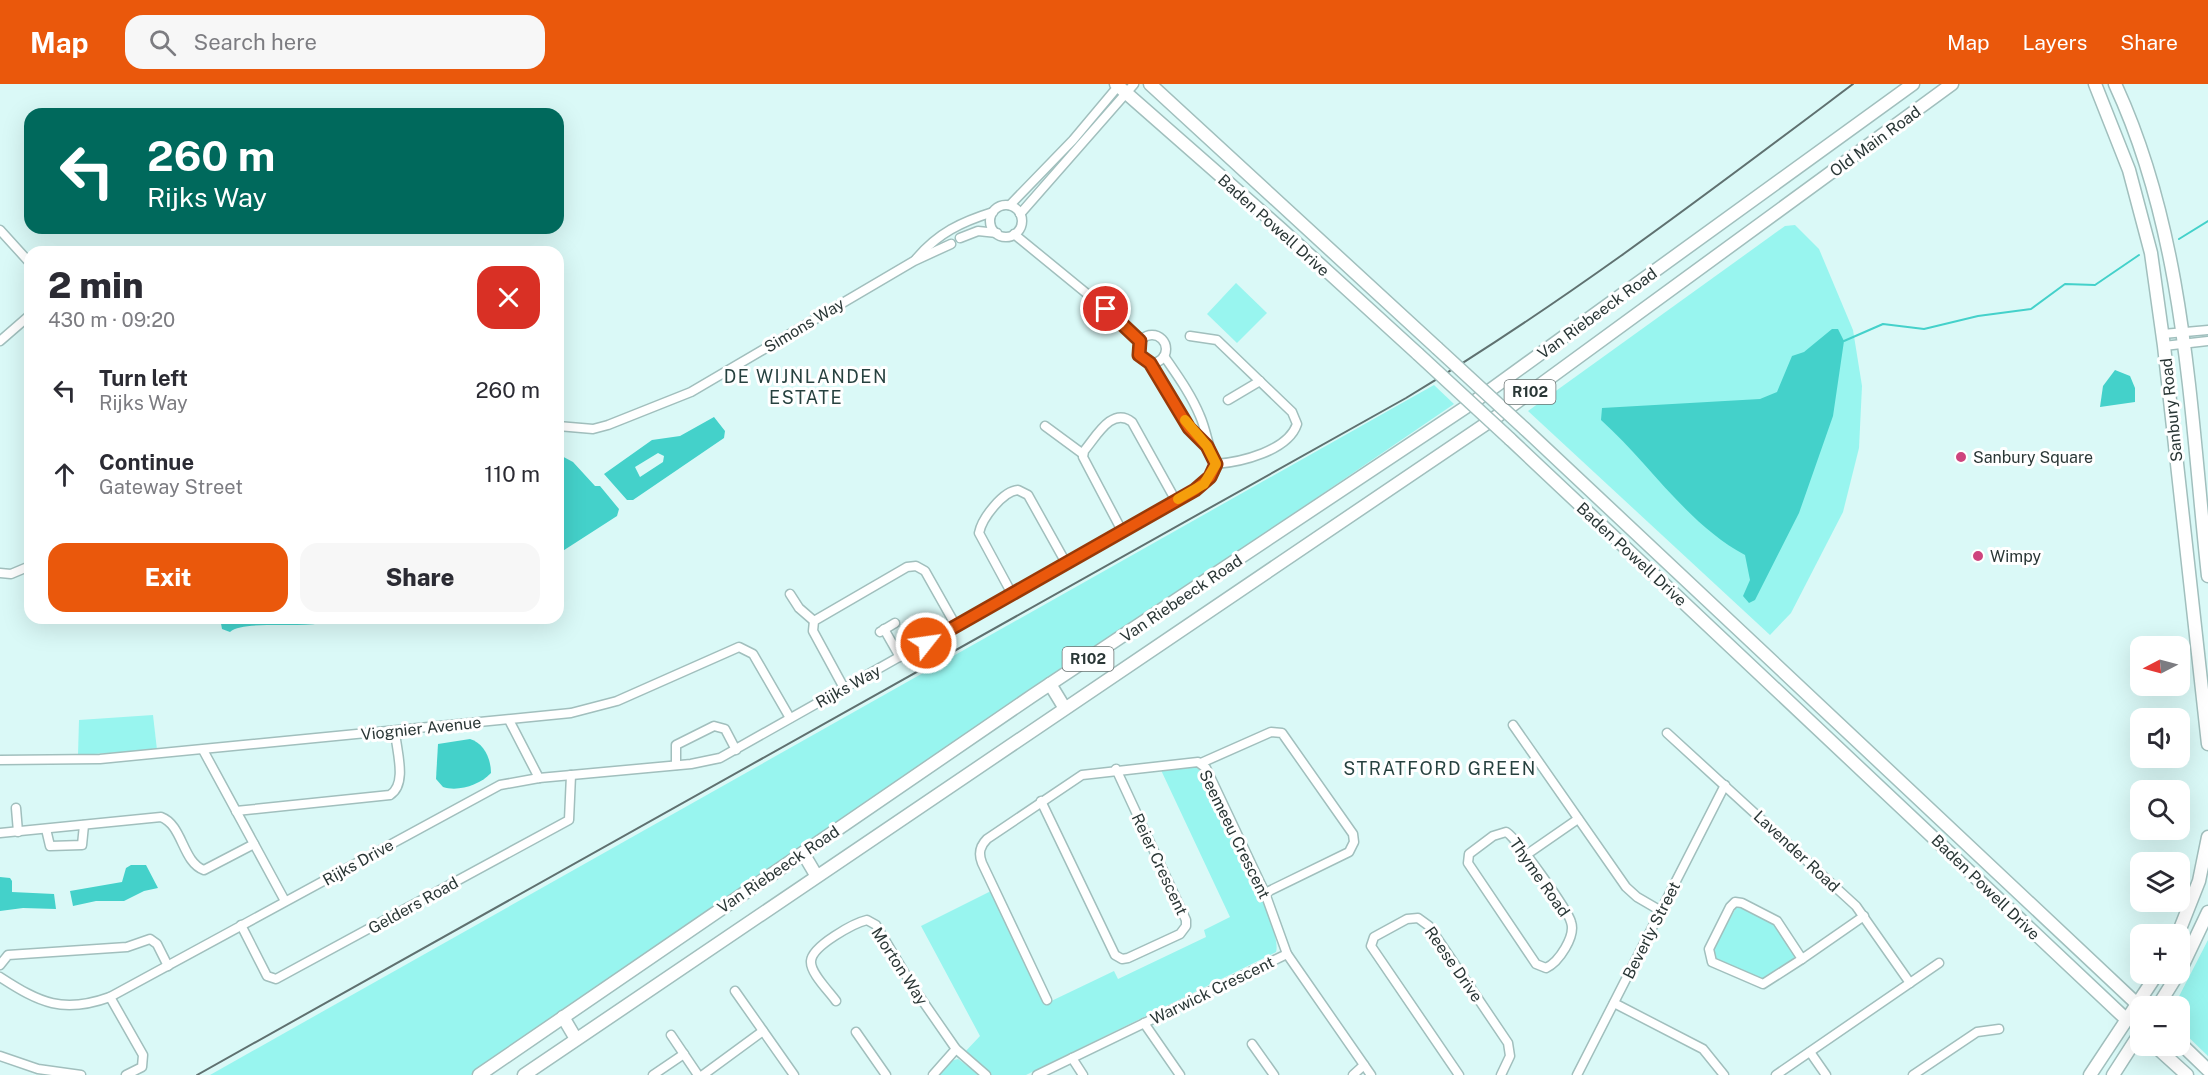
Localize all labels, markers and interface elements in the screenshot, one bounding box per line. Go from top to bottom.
search box [125,15,545,69]
text: Map [30,26,89,59]
icon: search [146,26,179,59]
text: Search here [194,29,317,55]
text: Map [1947,30,1990,55]
text: Layers [2023,30,2087,55]
text: Share [2120,30,2178,55]
street label: Old Main Road [1826,102,1924,181]
text: 260 m [147,131,275,180]
icon: left [48,132,126,210]
street label: Baden Powell Drive [1214,170,1333,280]
text: Rijks Way [147,181,267,213]
text: 2 min [48,264,144,306]
street label: Van Riebeeck Road [1534,264,1661,363]
button: close [477,266,540,329]
pin [1080,283,1131,334]
icon: arrive [1089,292,1122,325]
street label: Simons Way [761,294,848,357]
text: 430 m · 09:20 [48,308,175,332]
street label: Sanbury Road [2157,357,2186,463]
text: Turn left [99,365,188,391]
district label: DE WIJNLANDEN ESTATE [724,366,888,408]
icon: left [48,374,81,407]
text: 260 m [475,377,540,403]
road number: R102 [1504,380,1556,404]
text: Rijks Way [99,391,188,415]
place label: Sanbury Square [1973,448,2093,467]
text: Continue [99,449,194,475]
marker: Sanbury Square [1954,450,1968,464]
icon: ahead [48,458,81,491]
text: 110 m [484,461,540,487]
text: Gateway Street [99,475,243,499]
street label: Baden Powell Drive [1573,499,1691,610]
button: Exit [48,543,288,612]
button: Share [300,543,540,612]
place label: Wimpy [1990,547,2042,566]
marker: Wimpy [1971,549,1985,563]
street label: Van Riebeeck Road [1117,551,1246,646]
position arrow [894,611,958,675]
north arrow [2130,636,2190,696]
map controls [2130,636,2190,1056]
road number: R102 [1062,647,1114,671]
street label: Rijks Way [813,661,884,712]
button: sound [2130,708,2190,768]
street label: Viognier Avenue [360,713,482,744]
district label: STRATFORD GREEN [1343,758,1537,779]
street label: Seemeeu Crescent [1195,767,1274,902]
button: search [2130,780,2190,840]
street label: Lavender Road [1750,807,1844,896]
street label: Reier Crescent [1128,810,1191,918]
street label: Van Riebeeck Road [714,822,843,917]
street label: Baden Powell Drive [1928,831,2044,944]
street label: Thyme Road [1506,834,1574,920]
street label: Rijks Drive [320,835,397,890]
button: layers [2130,852,2190,912]
street label: Gelders Road [365,873,462,938]
street label: Beverly Street [1619,878,1684,982]
street label: Reese Drive [1421,923,1487,1006]
street label: Morton Way [867,924,932,1009]
button: + [2130,924,2190,984]
street label: Warwick Crescent [1147,952,1277,1029]
button: − [2130,996,2190,1056]

